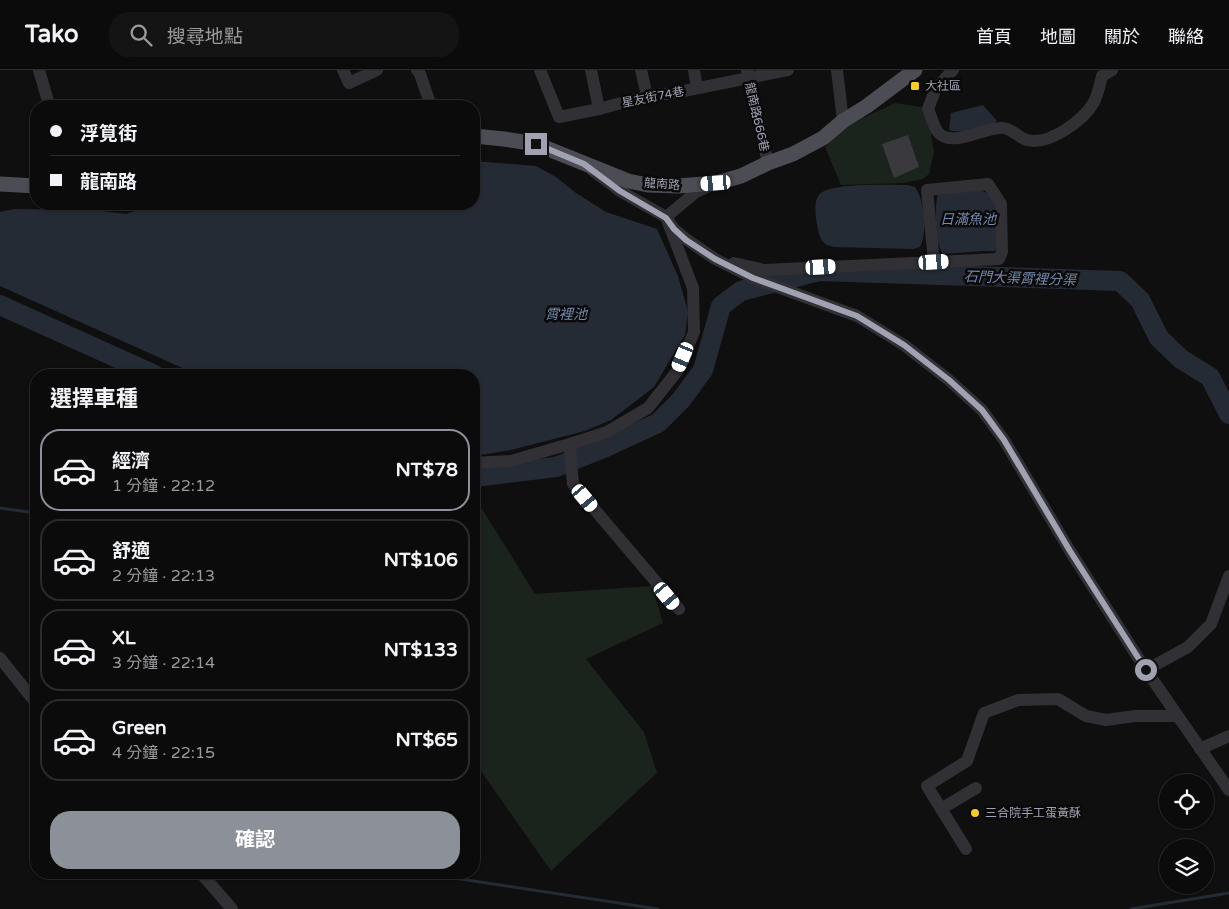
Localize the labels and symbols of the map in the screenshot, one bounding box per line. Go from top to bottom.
place label: 大社區 [925,79,961,93]
marker: 大社區 [909,80,921,92]
street label: 龍南路666巷 [742,81,772,153]
street label: 星友街74巷 [621,84,685,110]
route end [525,133,547,155]
car [700,174,731,192]
street label: 龍南路 [644,176,680,192]
water label: 日滿魚池 [940,211,998,228]
car [918,254,949,270]
car [805,259,836,275]
water label: 石門大渠霄裡分渠 [964,268,1078,289]
water label: 霄裡池 [545,306,589,323]
car [670,340,695,374]
car [569,482,600,514]
car [651,580,682,612]
route start [1135,659,1157,681]
place label: 三合院手工蛋黃酥 [985,806,1081,820]
marker: 三合院手工蛋黃酥 [969,807,981,819]

